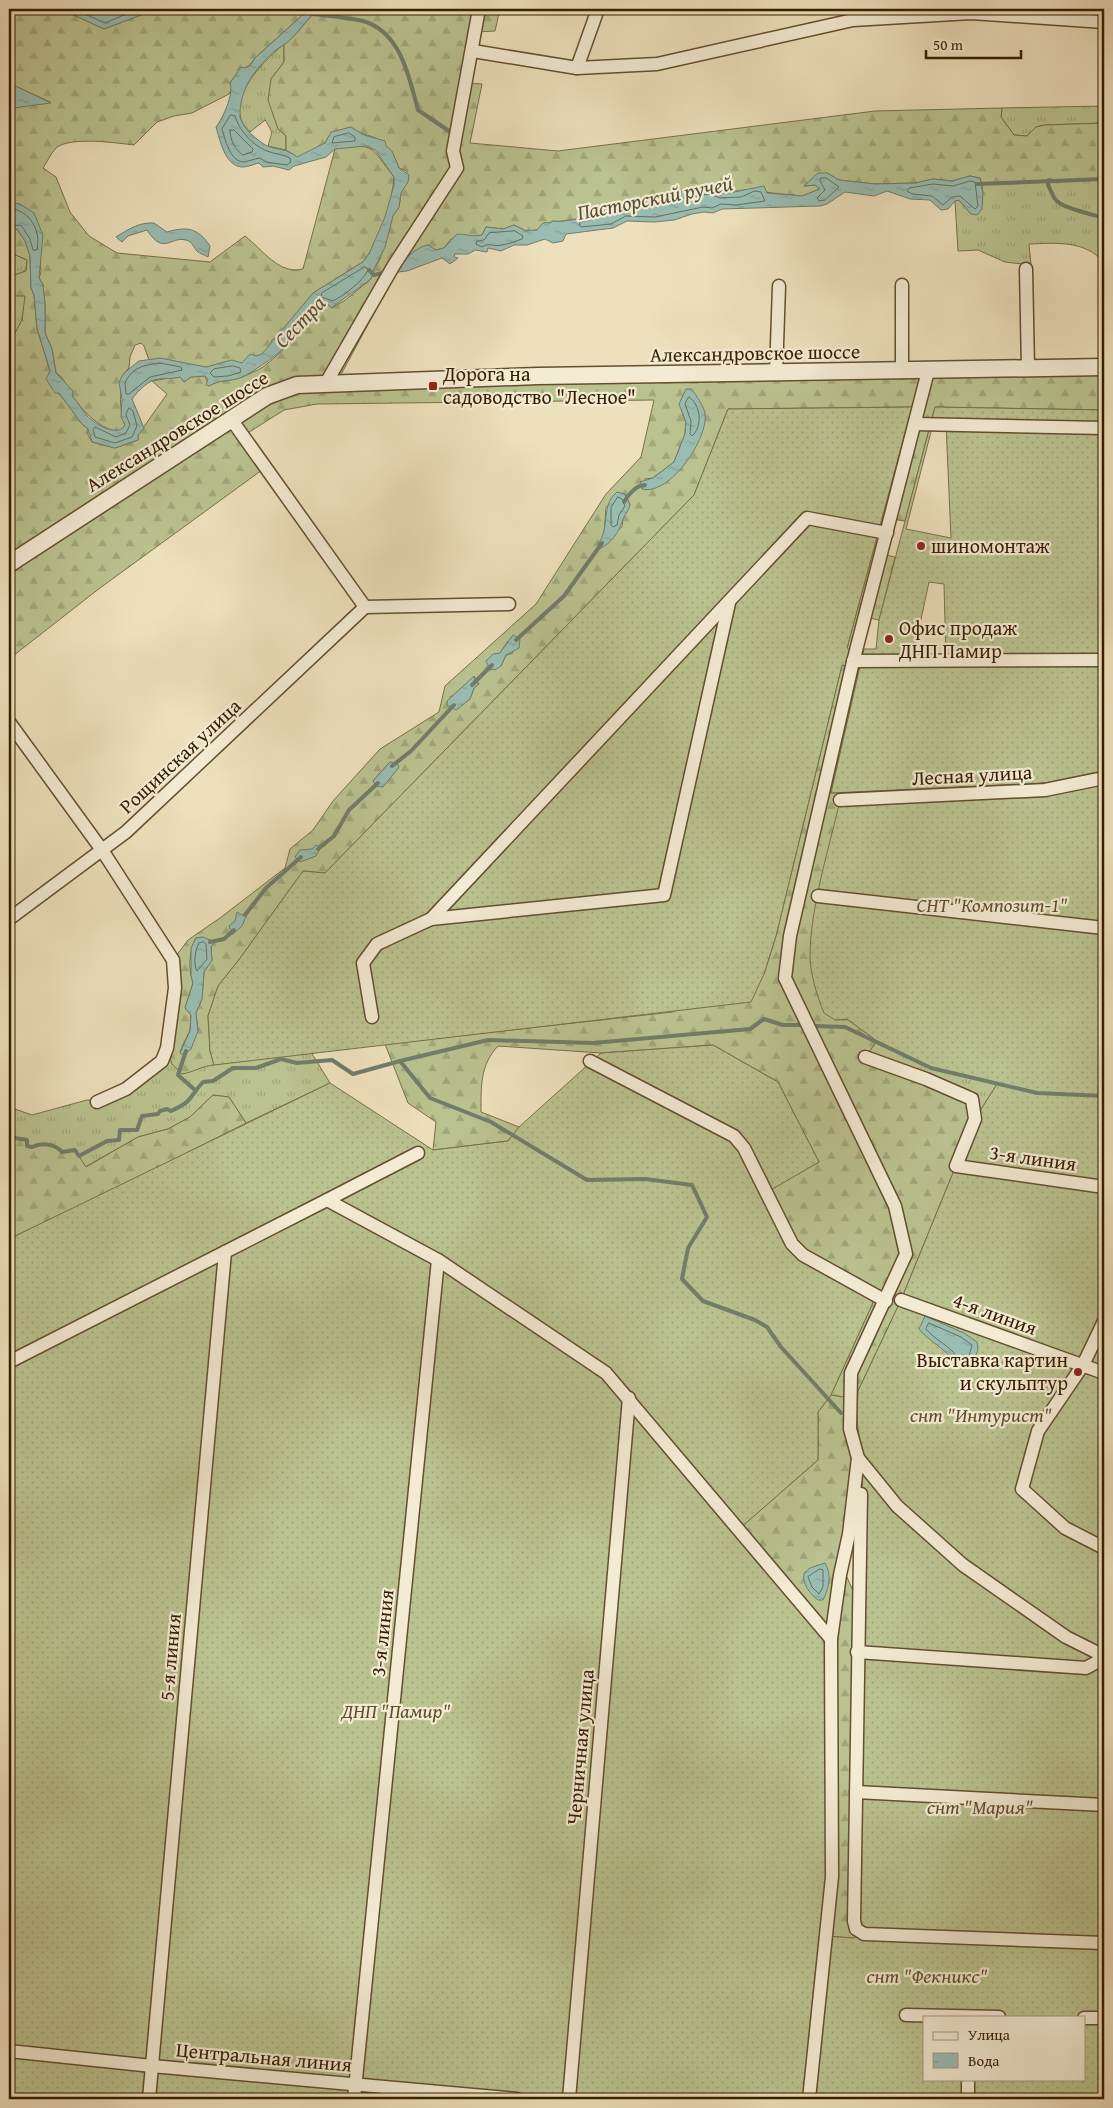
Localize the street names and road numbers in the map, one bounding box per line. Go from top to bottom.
street label: Александровское шоссе [650,336,860,369]
street label: Александровское шоссе [80,363,274,499]
street label: Рощинская улица [112,691,247,820]
street label: Лесная улица [911,757,1033,792]
street label: 3-я линия [988,1137,1078,1178]
street label: 4-я линия [949,1285,1041,1342]
street label: 3-я линия [363,1588,400,1678]
street label: 5-я линия [151,1612,188,1702]
street label: Черничная улица [558,1667,601,1826]
street label: Центральная линия [175,2034,353,2079]

